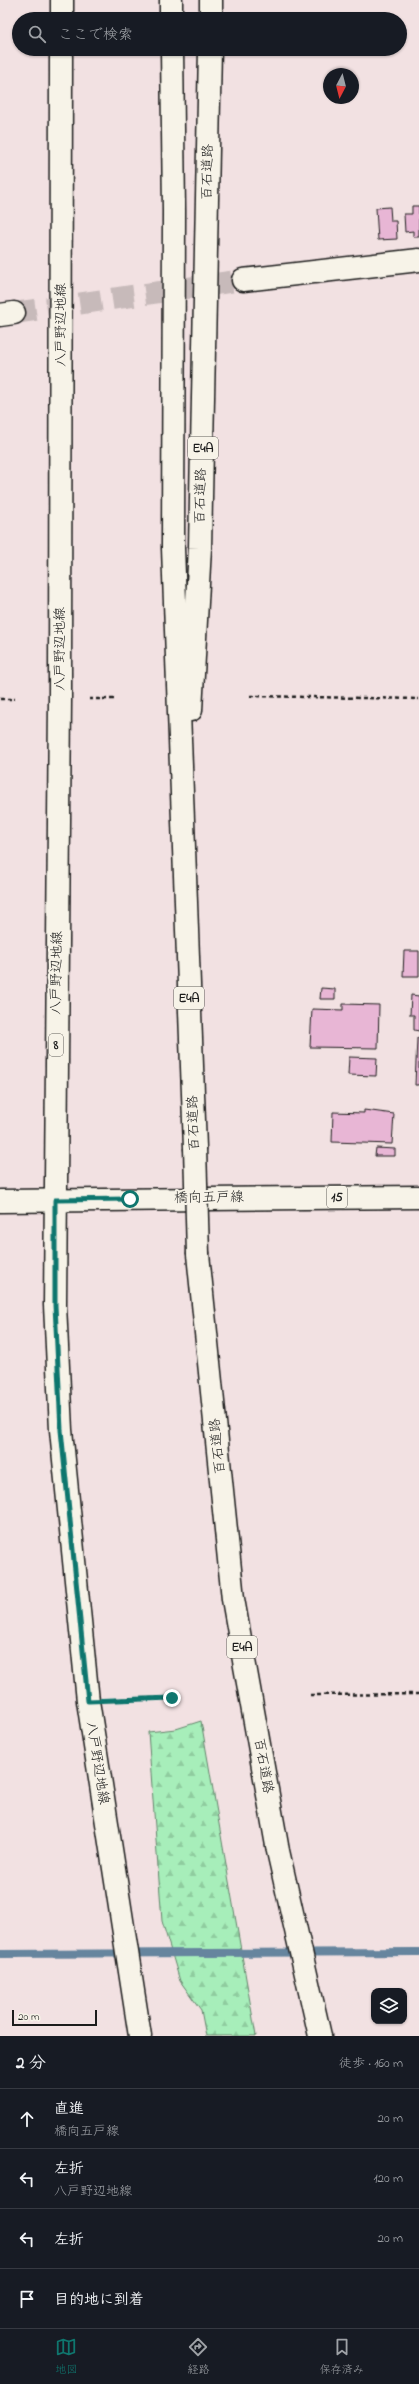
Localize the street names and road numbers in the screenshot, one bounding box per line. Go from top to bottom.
street label: 百石道路 [197,144,219,200]
street label: 八戸野辺地線 [51,283,72,367]
road number: E4A [188,437,218,459]
street label: 百石道路 [190,468,212,524]
street label: 八戸野辺地線 [50,607,71,691]
street label: 八戸野辺地線 [46,931,68,1015]
road number: E4A [174,987,204,1009]
road number: 8 [49,1034,63,1056]
street label: 百石道路 [183,1095,205,1151]
road number: 15 [327,1186,347,1208]
street label: 橋向五戸線 [174,1187,244,1209]
street label: 百石道路 [205,1417,231,1475]
road number: E4A [227,1636,257,1658]
street label: 八戸野辺地線 [80,1720,114,1806]
street label: 百石道路 [248,1737,278,1795]

